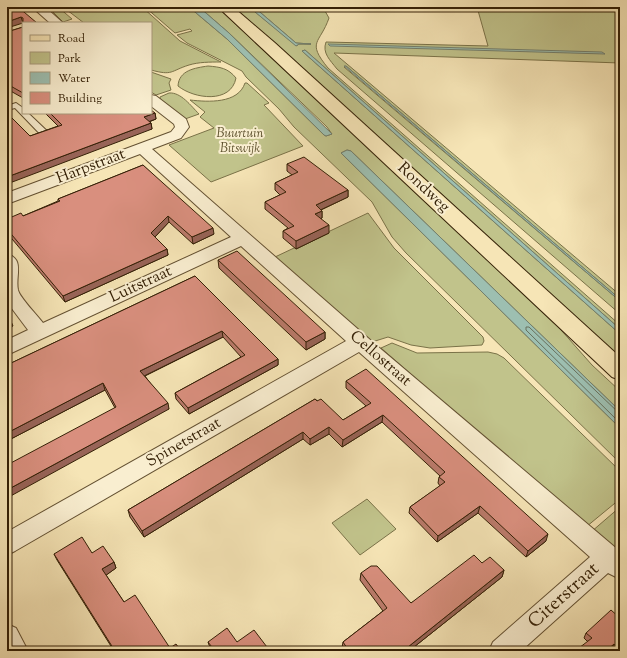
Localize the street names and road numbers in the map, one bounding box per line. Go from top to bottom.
street label: Harpstraat [53,143,129,191]
street label: Rondweg [391,158,455,219]
street label: Luitstraat [106,260,177,310]
street label: Cellostraat [344,326,416,393]
street label: Spinetstraat [142,412,226,474]
street label: Citerstraat [522,556,606,635]

